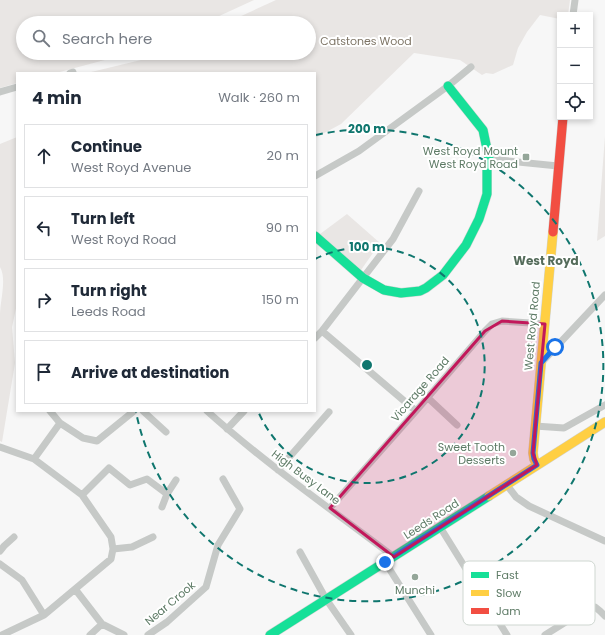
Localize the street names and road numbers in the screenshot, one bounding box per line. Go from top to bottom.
street label: West Royd Road [520,281,544,371]
street label: Vicarage Road [387,353,453,425]
street label: High Busy Lane [268,446,344,508]
street label: Leeds Road [400,495,462,543]
street label: Near Crook [141,577,199,629]

